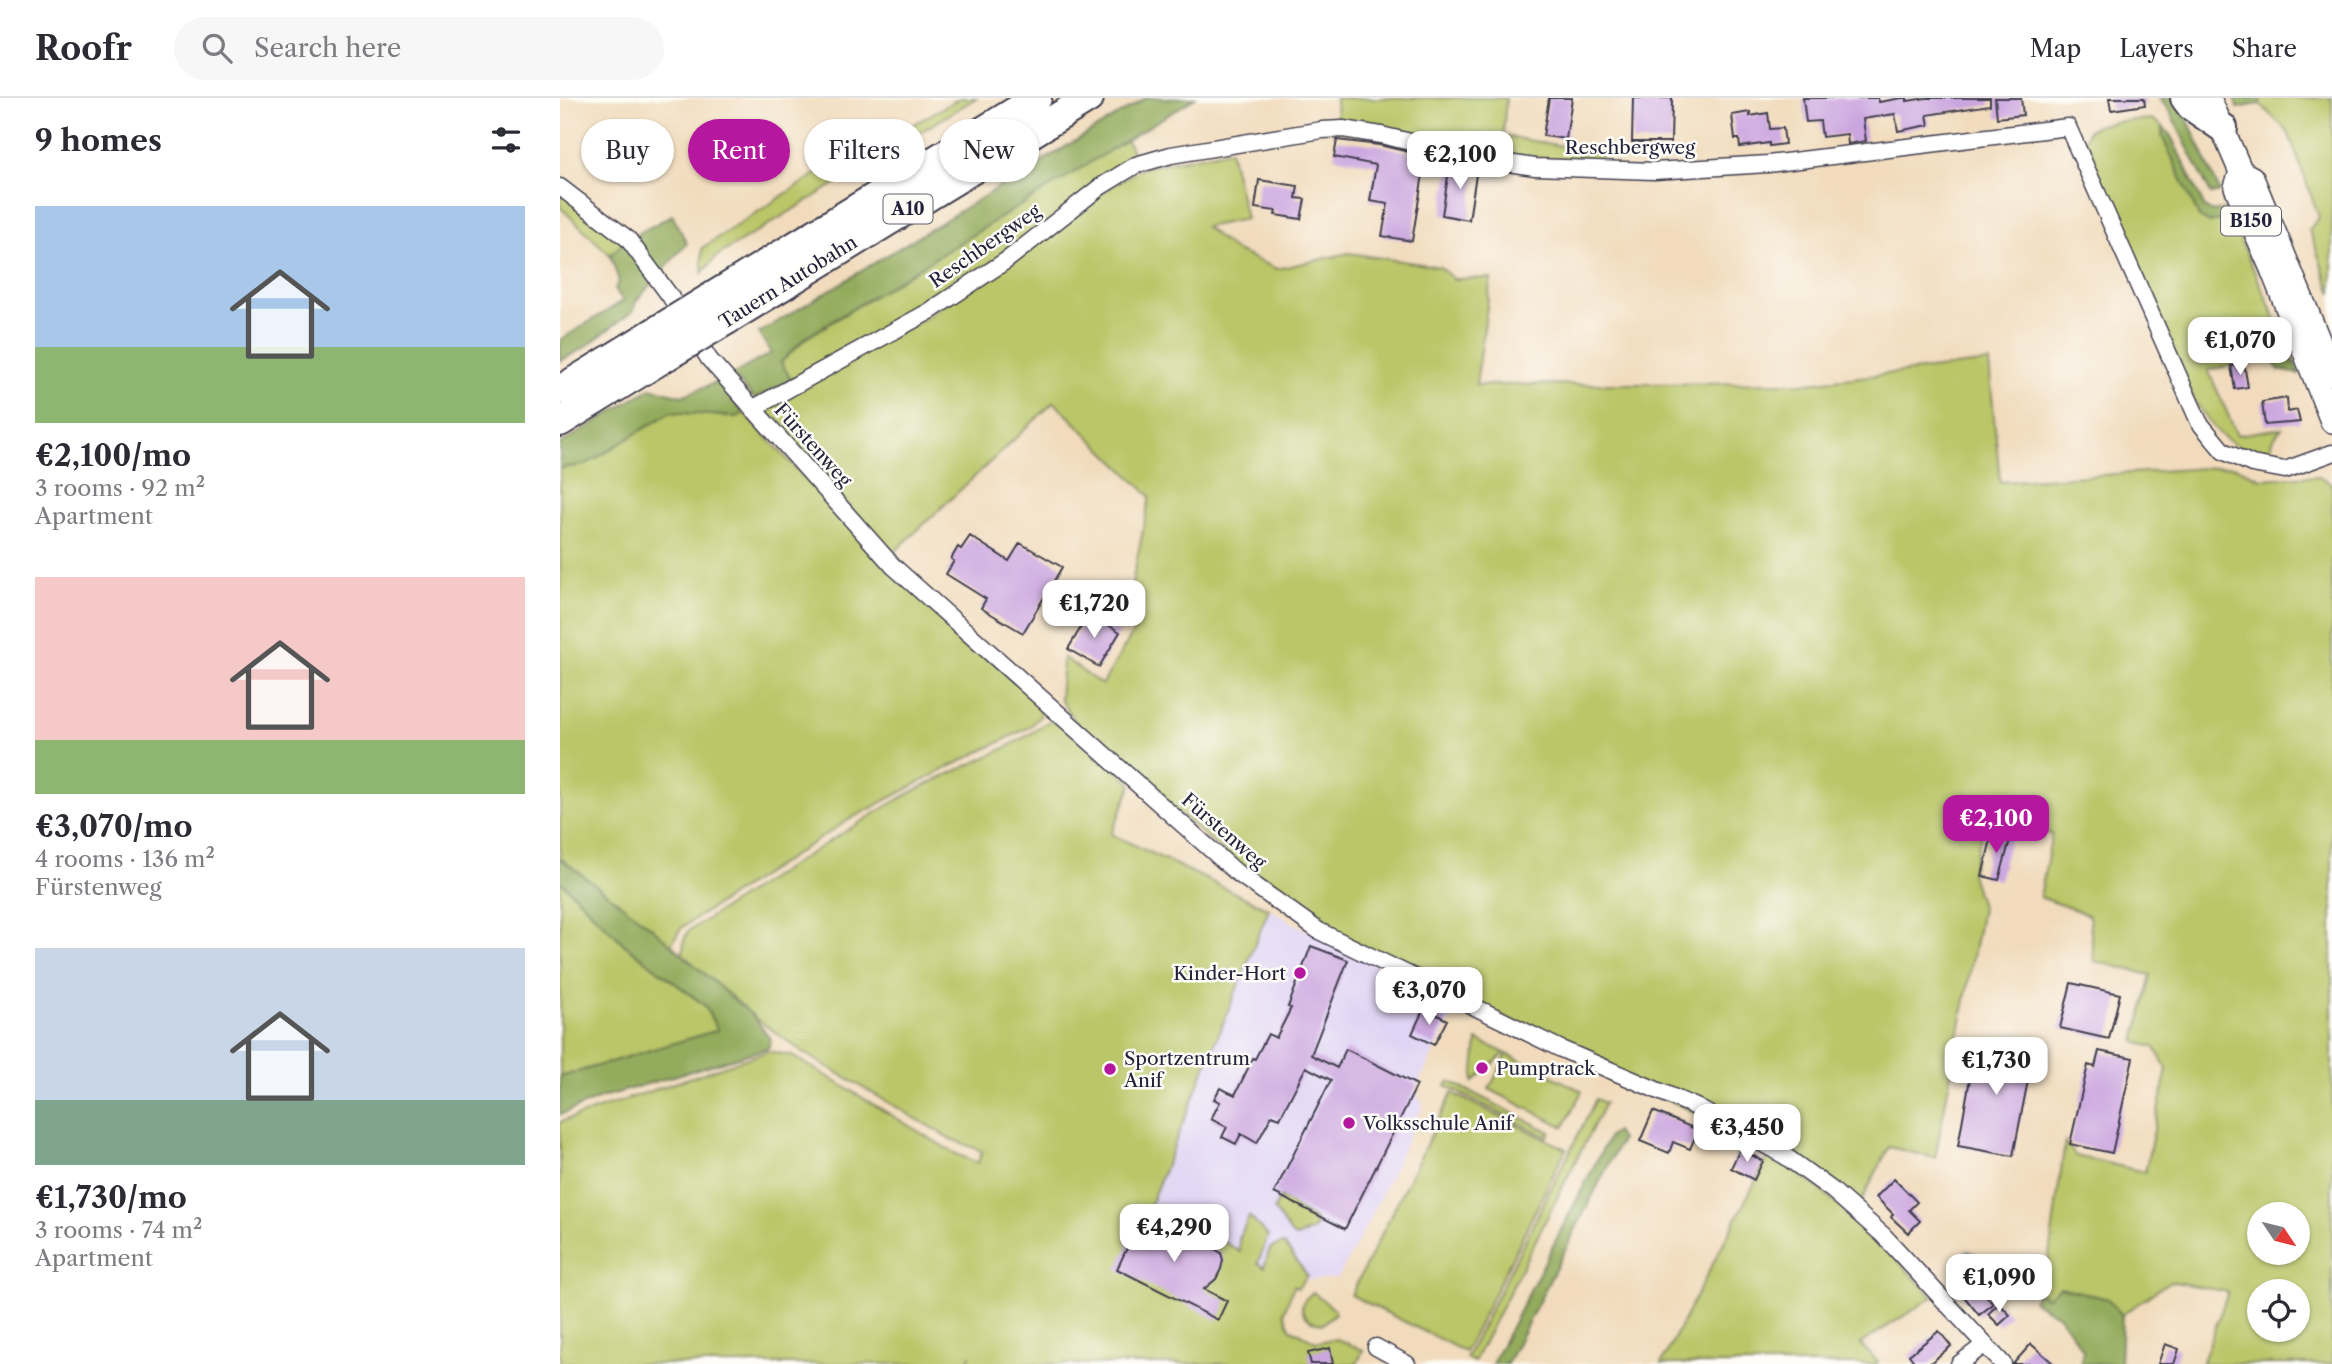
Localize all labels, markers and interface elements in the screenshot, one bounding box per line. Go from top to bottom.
search box [174,17,664,80]
text: Roofr [35,28,132,69]
icon: search [198,29,236,67]
text: Search here [254,32,401,64]
text: Map [2030,34,2081,63]
text: Layers [2119,34,2194,63]
text: Share [2232,34,2297,63]
chip: Buy [581,119,674,182]
chip: Rent [688,119,790,182]
chip: Filters [804,119,925,182]
chip: New [939,119,1039,182]
icon: filters [487,121,525,159]
text: 9 homes [35,122,162,159]
pin: €2,100 [1403,132,1517,191]
street label: Reschbergweg [1565,136,1696,159]
text: €2,100 [1423,140,1497,168]
road number: A10 [884,194,932,224]
street label: Reschbergweg [925,199,1046,293]
road number: B150 [2221,207,2281,236]
street label: Tauern Autobahn [715,230,861,334]
icon: home [217,251,343,377]
pin: €1,070 [2183,317,2297,377]
text: €1,070 [2204,326,2276,354]
street label: Fürstenweg [769,398,857,492]
text: €2,100/mo [35,437,191,474]
text: 3 rooms · 92 m² [35,474,205,502]
text: Apartment [35,502,153,530]
pin: €1,720 [1037,580,1151,640]
text: €1,720 [1058,589,1130,617]
icon: home [217,622,343,748]
street label: Fürstenweg [1177,788,1272,875]
pin: €2,100 [1939,796,2053,855]
text: €2,100 [1959,804,2033,832]
text: €3,070/mo [35,808,192,845]
text: 4 rooms · 136 m² [35,845,215,873]
text: Fürstenweg [35,873,162,901]
place label: Kinder-Hort [1173,962,1286,985]
marker: Kinder-Hort [1292,965,1308,981]
pin: €3,070 [1372,968,1486,1027]
text: €3,070 [1392,976,1466,1004]
icon: home [217,993,343,1119]
pin: €1,730 [1939,1038,2053,1097]
text: €1,730 [1961,1046,2031,1074]
place label: Sportzentrum Anif [1123,1047,1250,1092]
place label: Pumptrack [1496,1057,1596,1080]
marker: Pumptrack [1474,1060,1490,1076]
marker: Sportzentrum Anif [1102,1061,1118,1077]
pin: €3,450 [1690,1104,1804,1164]
place label: Volksschule Anif [1362,1112,1515,1135]
text: €3,450 [1710,1113,1784,1141]
marker: Volksschule Anif [1341,1115,1357,1131]
text: €1,730/mo [35,1179,187,1216]
north arrow [2247,1202,2310,1265]
map controls [2247,1202,2310,1342]
pin: €4,290 [1117,1204,1231,1264]
text: €4,290 [1136,1213,1212,1241]
text: 3 rooms · 74 m² [35,1216,202,1244]
text: Apartment [35,1244,153,1272]
pin: €1,090 [1942,1254,2056,1314]
text: €1,090 [1962,1263,2036,1291]
button: locate [2247,1279,2310,1342]

